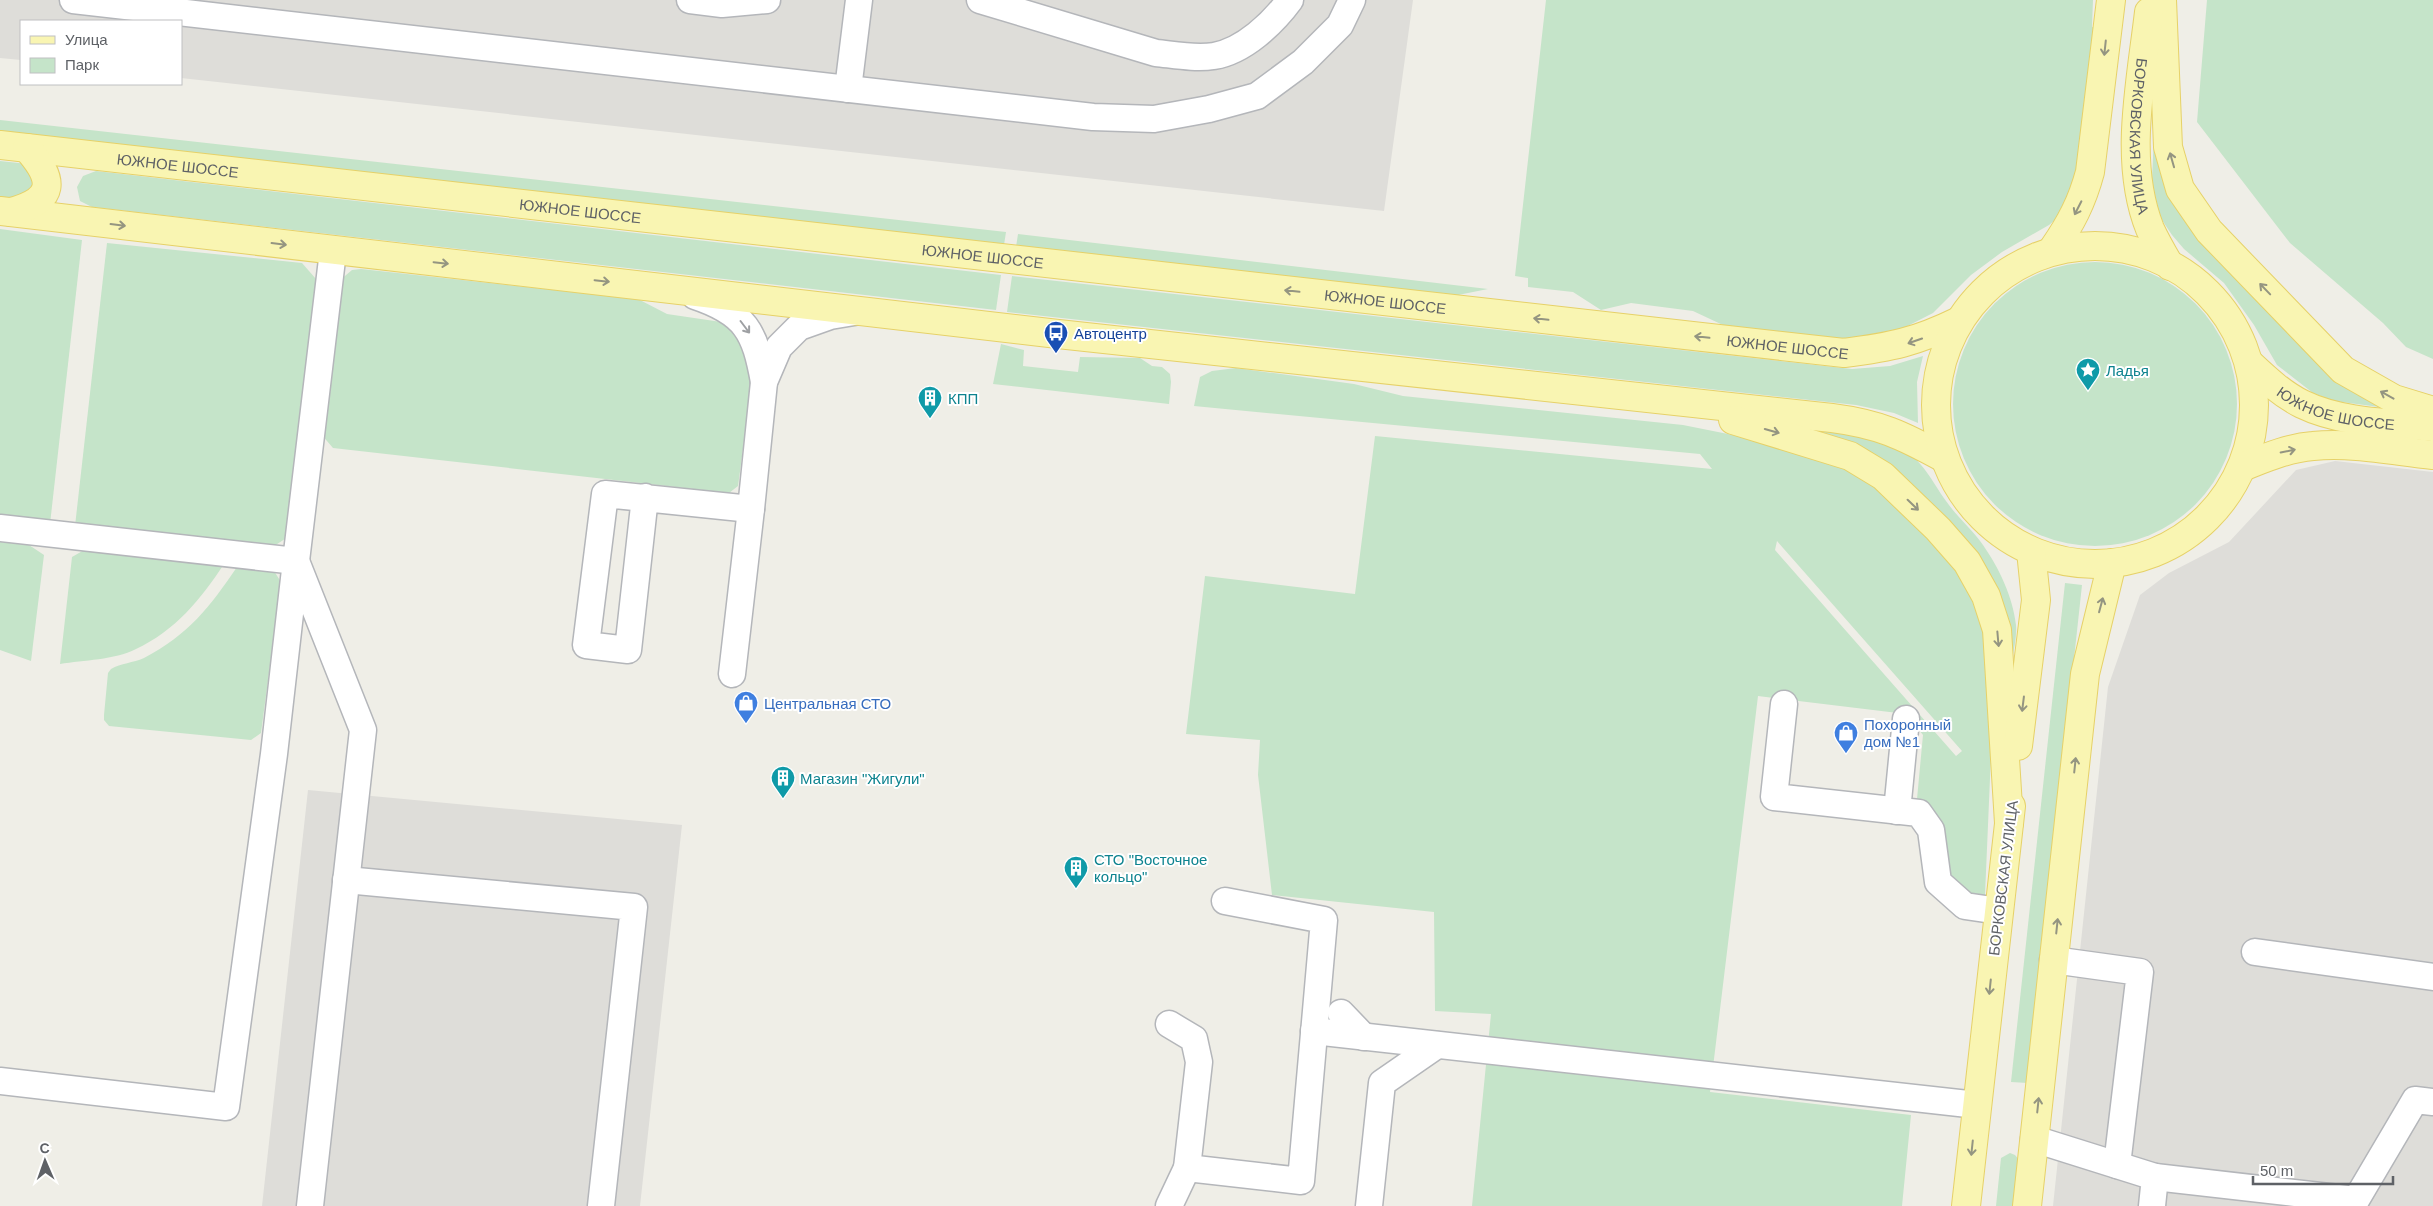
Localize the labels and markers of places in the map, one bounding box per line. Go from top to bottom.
bus stop icon: Автоцентр [1043,320,1069,354]
place label: Автоцентр [1074,325,1147,342]
place icon: Ладья [2075,357,2101,391]
place label: Ладья [2106,362,2149,379]
building icon: КПП [917,385,943,419]
place label: КПП [948,390,978,407]
shop icon: Центральная СТО [733,690,759,724]
place label: Центральная СТО [764,695,891,712]
place label: Похоронный дом №1 [1864,716,1951,750]
shop icon: Похоронный дом №1 [1833,720,1859,754]
building icon: Магазин "Жигули" [770,765,796,799]
place label: Магазин "Жигули" [800,770,925,787]
place label: СТО "Восточное кольцо" [1094,851,1207,885]
building icon: СТО "Восточное кольцо" [1063,855,1089,889]

